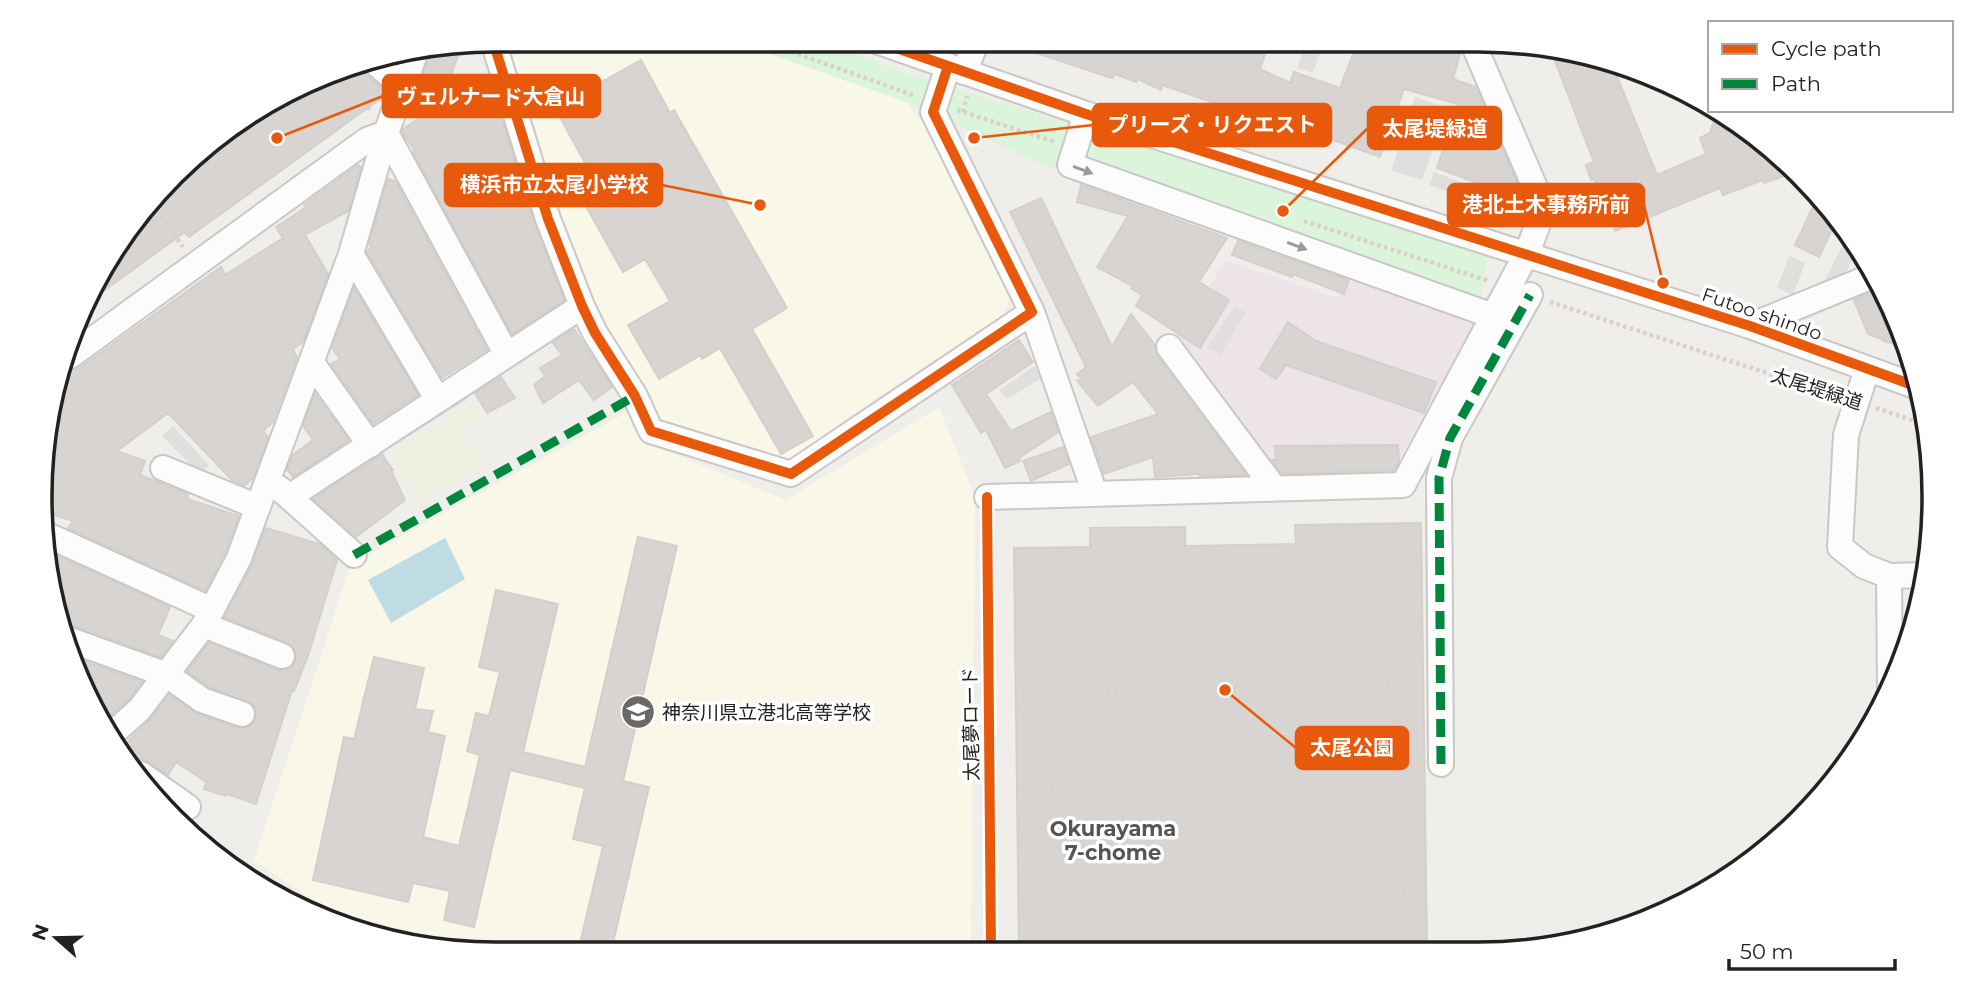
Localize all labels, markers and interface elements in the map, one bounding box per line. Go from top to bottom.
legend [1708,21,1953,112]
text: Cycle path [1771,36,1882,61]
text: Path [1771,71,1821,96]
callout: ヴェルナード大倉山 [383,75,600,117]
text: ヴェルナード大倉山 [397,84,586,109]
callout: プリーズ・リクエスト [1093,104,1331,146]
callout: 太尾堤緑道 [1368,107,1501,149]
text: プリーズ・リクエスト [1108,112,1316,137]
text: 太尾堤緑道 [1383,116,1488,141]
callout: 横浜市立太尾小学校 [445,164,662,206]
one-way arrow [1073,165,1094,176]
text: 横浜市立太尾小学校 [460,172,649,197]
callout: 港北土木事務所前 [1448,184,1644,226]
text: 港北土木事務所前 [1462,192,1630,217]
one-way arrow [1287,241,1308,252]
street label: Futoo shindo [1699,283,1825,345]
street label: 太尾堤緑道 [1768,363,1866,415]
street label: 太尾夢ロード [959,667,983,781]
school or university icon: 神奈川県立港北高等学校 [619,693,657,731]
place label: 神奈川県立港北高等学校 [662,701,871,724]
callout: 太尾公園 [1296,727,1408,769]
text: 太尾公園 [1310,735,1394,760]
district label: Okurayama 7-chome [1050,816,1176,865]
north arrow [21,903,91,973]
text: N [27,921,54,944]
scale bar [1729,928,1895,972]
text: 50 m [1740,939,1794,964]

